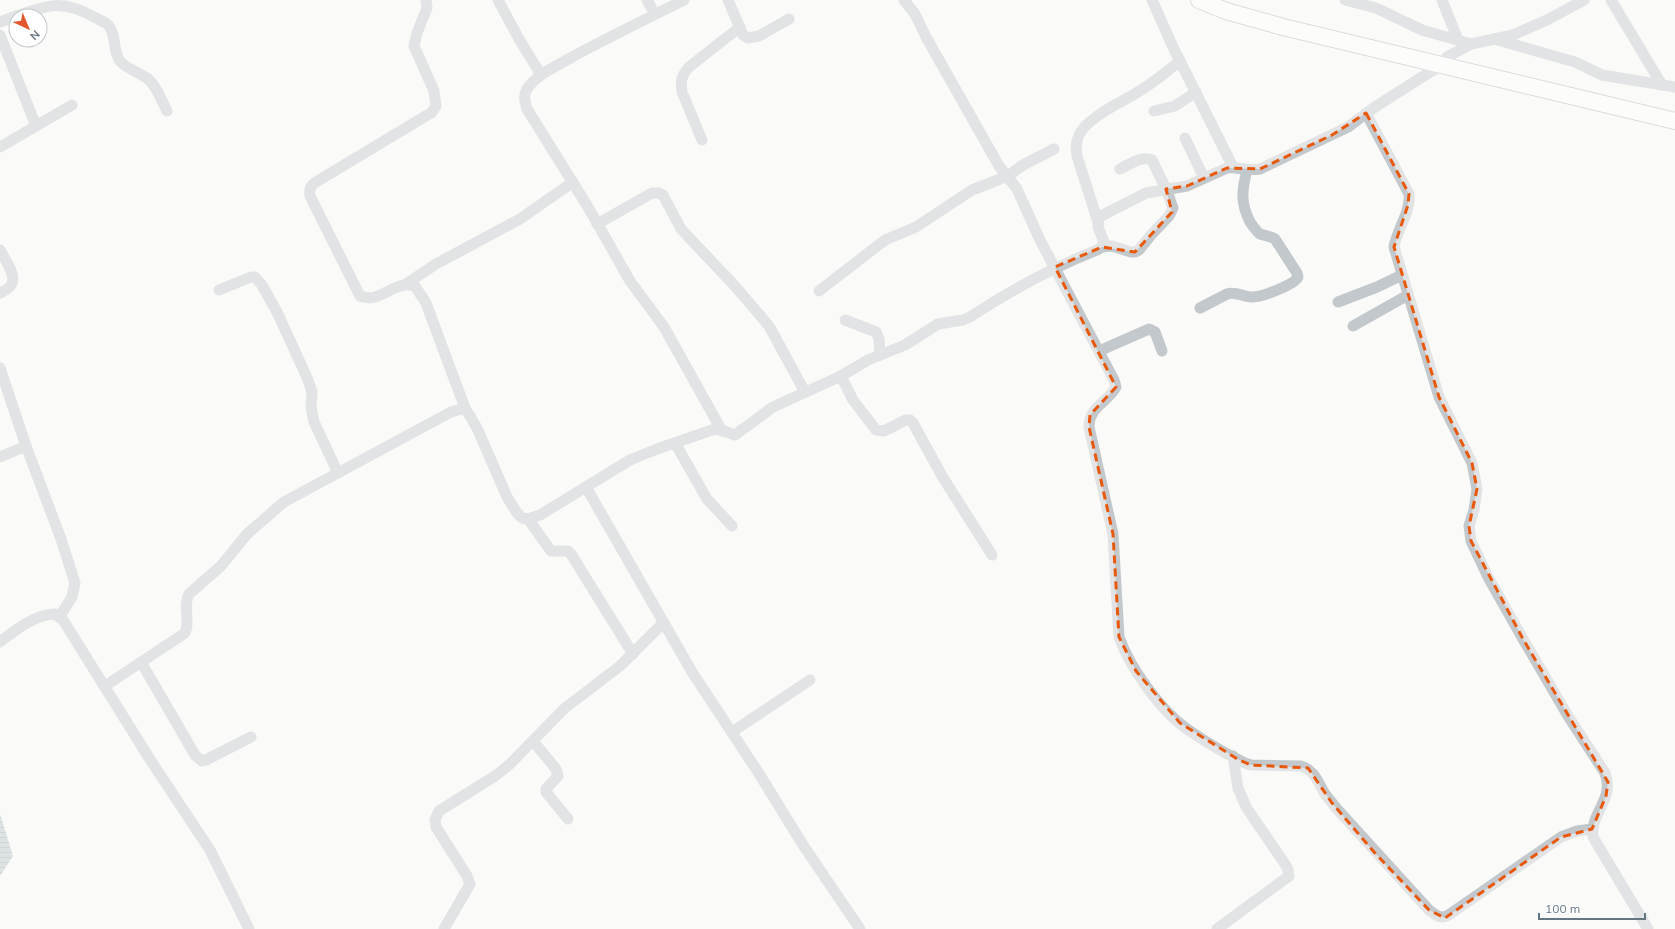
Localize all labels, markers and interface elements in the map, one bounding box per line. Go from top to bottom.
north arrow [8,8,48,48]
text: N [27,27,43,43]
scale bar [1539,895,1645,921]
text: 100 m [1545,901,1580,916]

